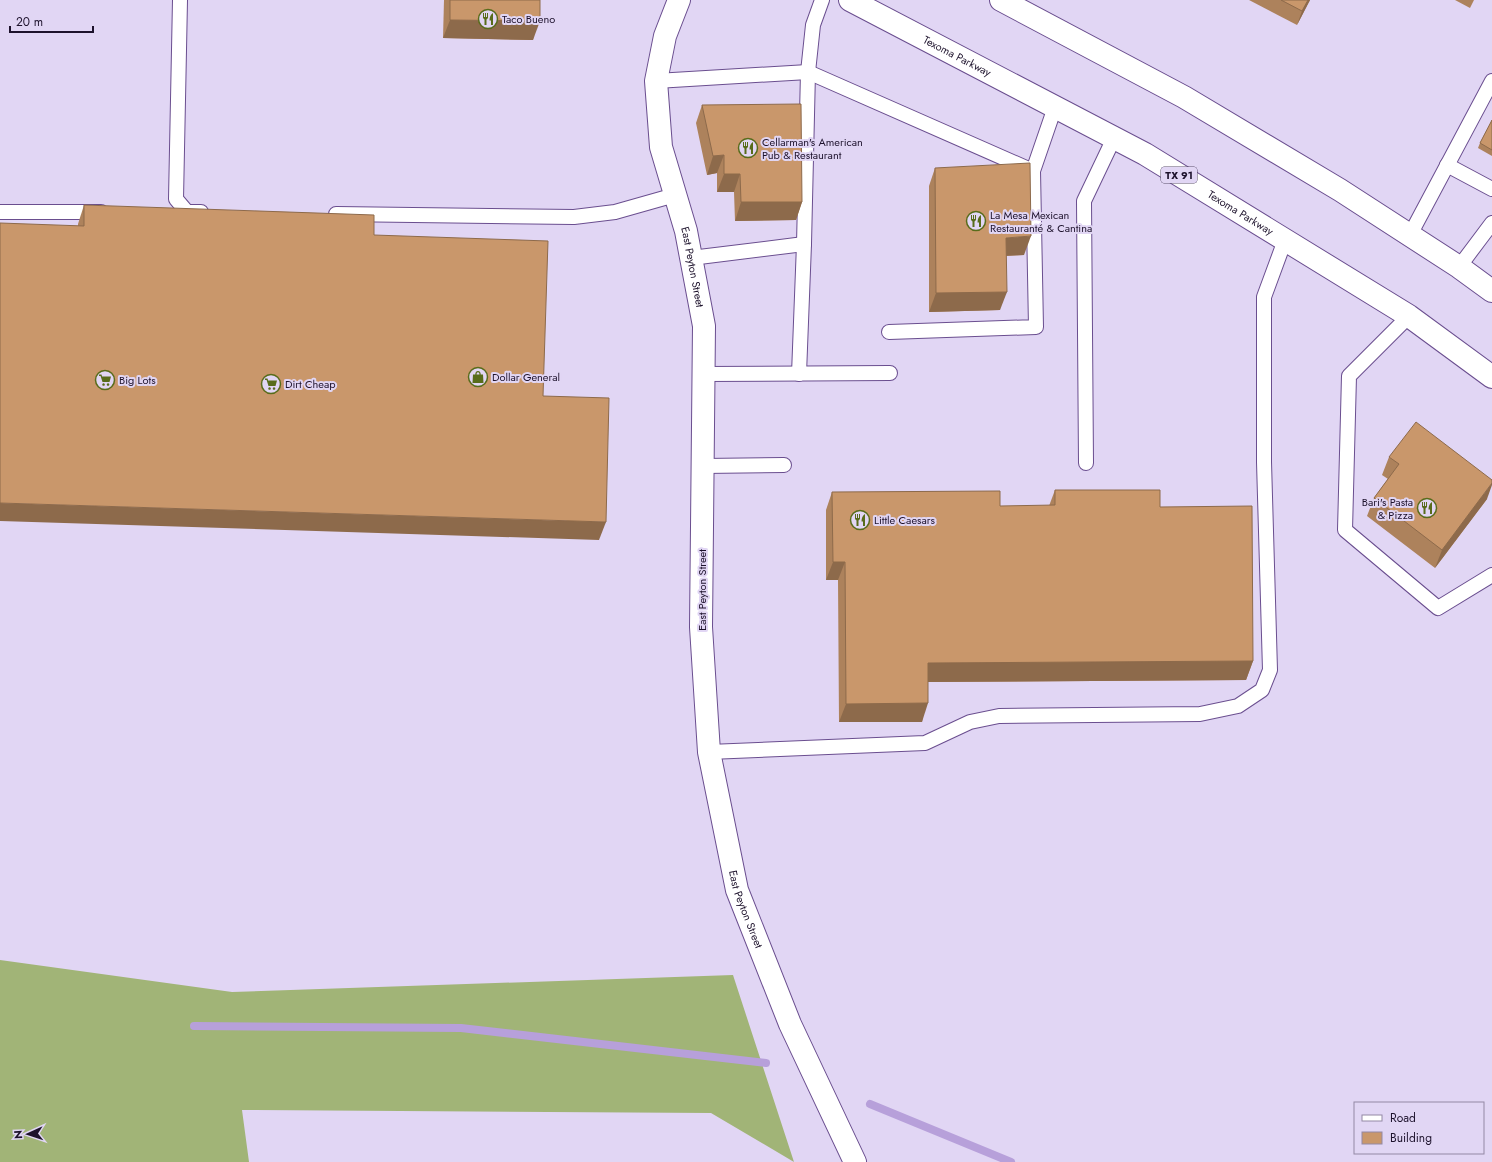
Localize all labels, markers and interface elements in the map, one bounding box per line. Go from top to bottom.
scale bar [10,8,93,34]
restaurant icon: Taco Bueno [477,8,499,30]
place label: Taco Bueno [502,11,555,27]
text: 20 m [16,13,43,31]
street label: Texoma Parkway [921,32,994,80]
place label: Cellarman's American Pub & Restaurant [762,134,863,163]
restaurant icon: Cellarman's American Pub & Restaurant [737,137,759,159]
road number: TX 91 [1161,167,1197,183]
street label: Texoma Parkway [1205,186,1277,239]
place label: La Mesa Mexican Restauranté & Cantina [990,207,1092,236]
restaurant icon: La Mesa Mexican Restauranté & Cantina [965,210,987,232]
street label: East Peyton Street [677,225,708,309]
shop icon: Dollar General [467,366,489,388]
supermarket icon: Big Lots [94,369,116,391]
place label: Dollar General [492,369,560,385]
place label: Big Lots [119,372,156,388]
supermarket icon: Dirt Cheap [260,373,282,395]
place label: Dirt Cheap [285,376,336,392]
place label: Bari's Pasta & Pizza [1362,494,1413,523]
restaurant icon: Bari's Pasta & Pizza [1416,497,1438,519]
restaurant icon: Little Caesars [849,509,871,531]
place label: Little Caesars [874,512,936,528]
street label: East Peyton Street [694,549,710,631]
street label: East Peyton Street [725,869,767,951]
legend [1354,1102,1484,1154]
text: Road [1390,1109,1416,1127]
north arrow [8,1114,48,1154]
text: Building [1390,1129,1432,1147]
text: N [10,1130,26,1139]

